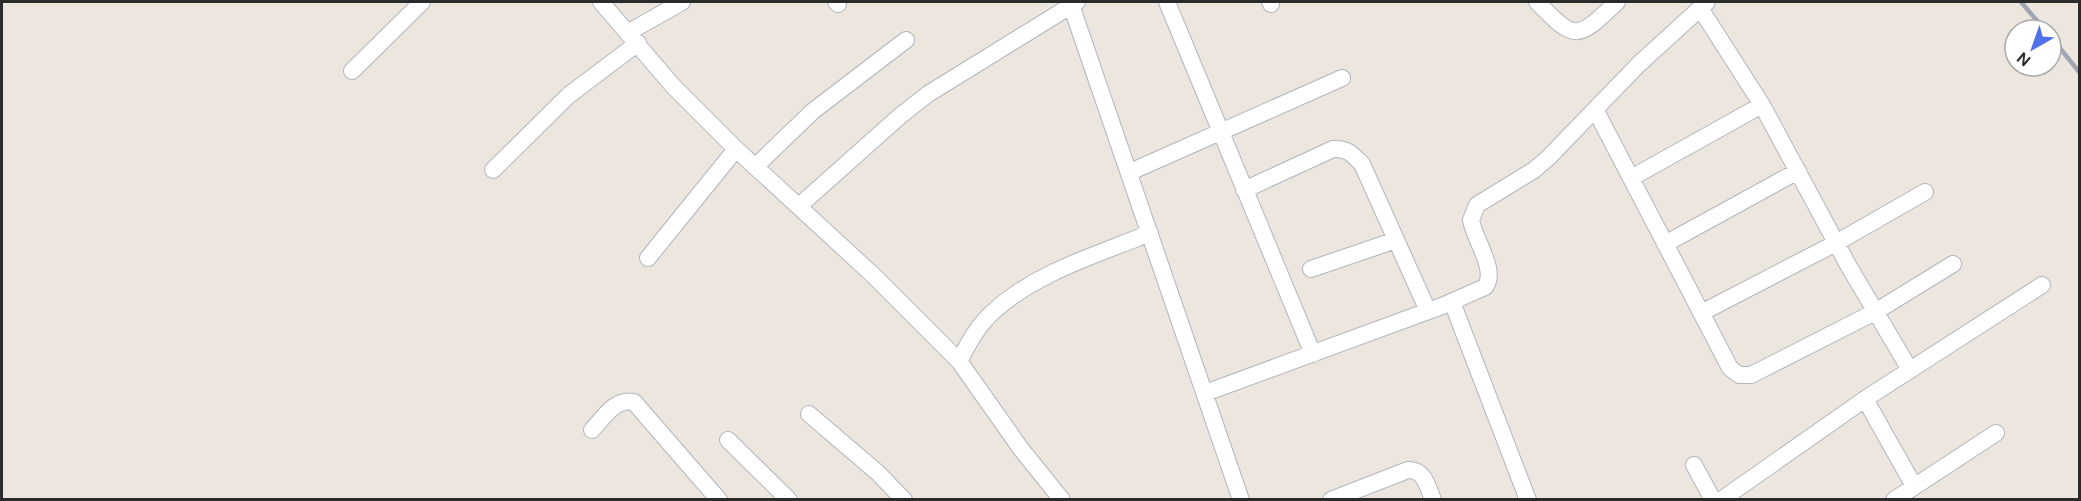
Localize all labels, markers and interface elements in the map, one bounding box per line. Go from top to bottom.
north arrow [2003,18,2063,78]
text: N [2012,47,2035,71]

